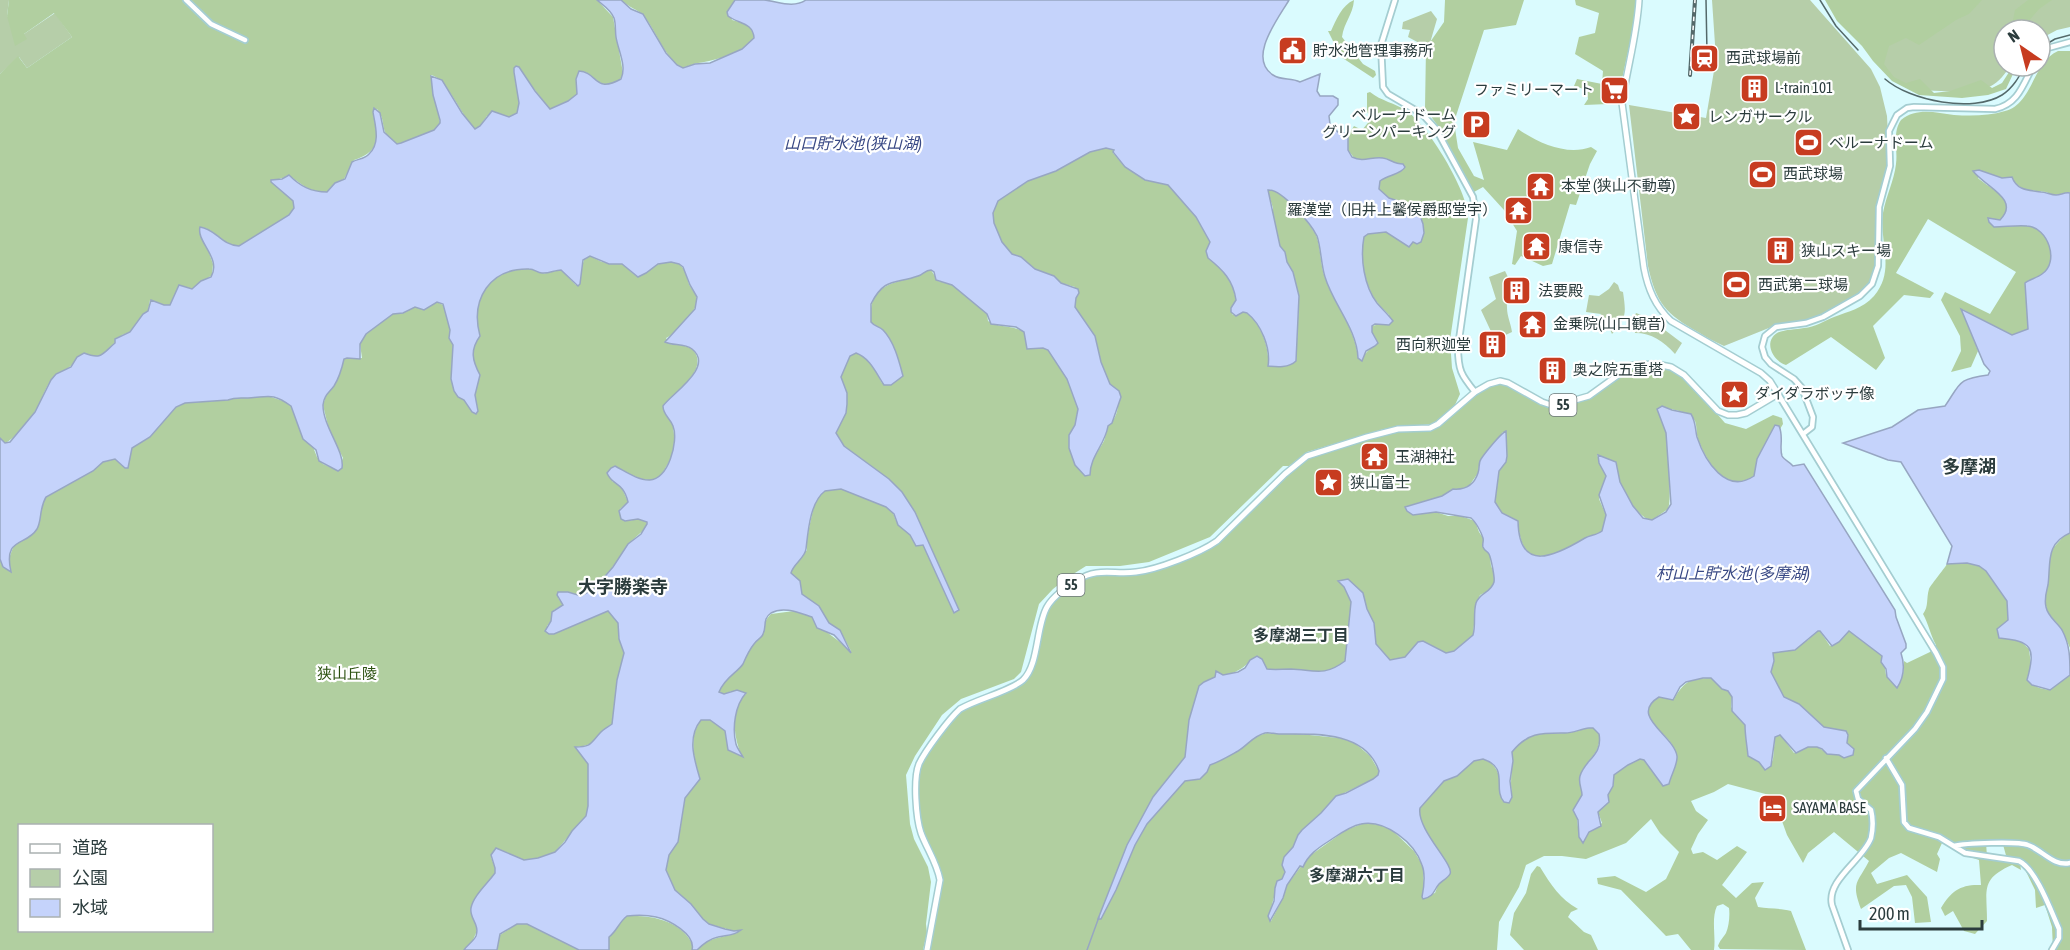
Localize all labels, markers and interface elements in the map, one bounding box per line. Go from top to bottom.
north arrow [1992,18,2052,78]
text: N [2004,26,2022,46]
public building icon: 貯水池管理事務所 [1276,35,1308,67]
place label: 貯水池管理事務所 [1313,42,1433,59]
station icon: 西武球場前 [1689,42,1721,74]
place label: 西武球場前 [1726,49,1801,66]
building icon: L-train 101 [1738,72,1770,104]
supermarket icon: ファミリーマート [1599,74,1631,106]
place label: L-train 101 [1775,79,1833,96]
place label: ファミリーマート [1474,81,1594,98]
place icon: レンガサークル [1671,101,1703,133]
place label: ベルーナドーム グリーンパーキング [1322,106,1456,140]
parking icon: ベルーナドーム グリーンパーキング [1461,108,1493,140]
place label: レンガサークル [1708,108,1813,125]
sports icon: ベルーナドーム [1792,127,1824,159]
water label: 山口貯水池 (狭山湖) [784,134,922,153]
place label: ベルーナドーム [1829,134,1934,151]
sports icon: 西武球場 [1746,158,1778,190]
place label: 西武球場 [1783,165,1843,182]
temple icon: 本堂 (狭山不動尊) [1524,170,1556,202]
place label: 本堂 (狭山不動尊) [1561,177,1675,194]
temple icon: 羅漢堂（旧井上馨侯爵邸堂宇） [1502,194,1534,226]
place label: 羅漢堂（旧井上馨侯爵邸堂宇） [1287,201,1497,218]
temple icon: 康信寺 [1521,231,1553,263]
building icon: 狭山スキー場 [1764,235,1796,267]
place label: 康信寺 [1558,238,1603,255]
place label: 狭山スキー場 [1801,242,1891,259]
sports icon: 西武第二球場 [1721,269,1753,301]
building icon: 法要殿 [1501,275,1533,307]
place label: 西武第二球場 [1758,276,1848,293]
place label: 法要殿 [1538,282,1583,299]
temple icon: 金乗院(山口観音) [1516,308,1548,340]
place label: 金乗院(山口観音) [1553,315,1665,332]
building icon: 西向釈迦堂 [1476,329,1508,361]
place label: 西向釈迦堂 [1396,336,1471,353]
building icon: 奥之院五重塔 [1536,354,1568,386]
place label: 奥之院五重塔 [1573,361,1663,378]
place icon: ダイダラボッチ像 [1718,378,1750,410]
place label: ダイダラボッチ像 [1755,385,1874,402]
road number: 55 [1550,394,1576,416]
temple icon: 玉湖神社 [1358,441,1390,473]
place label: 玉湖神社 [1395,448,1455,465]
district label: 多摩湖 [1942,456,1996,477]
place icon: 狭山富士 [1313,467,1345,499]
place label: 狭山富士 [1350,474,1410,491]
water label: 村山上貯水池 (多摩湖) [1656,564,1810,583]
road number: 55 [1058,574,1084,596]
district label: 大字勝楽寺 [578,576,668,597]
district label: 多摩湖三丁目 [1253,626,1349,644]
park label: 狭山丘陵 [317,665,377,682]
hotel icon: SAYAMA BASE [1756,792,1788,824]
place label: SAYAMA BASE [1793,799,1866,816]
legend [18,824,213,932]
text: 道路 [72,837,108,858]
district label: 多摩湖六丁目 [1309,866,1405,884]
text: 公園 [72,867,108,888]
scale bar [1860,893,1982,931]
text: 水域 [72,897,108,918]
text: 200 m [1869,903,1910,924]

